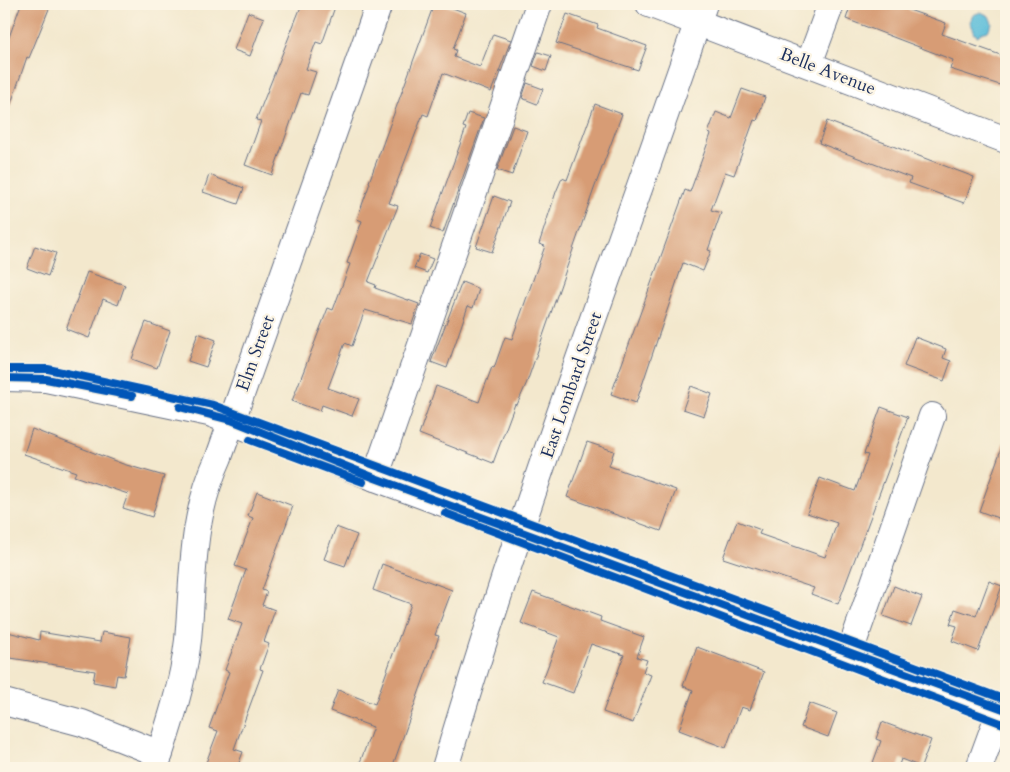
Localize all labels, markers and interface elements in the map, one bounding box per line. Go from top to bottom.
street label: Belle Avenue [776,42,879,101]
street label: East Lombard Street [535,308,608,462]
street label: Elm Street [230,311,281,395]

